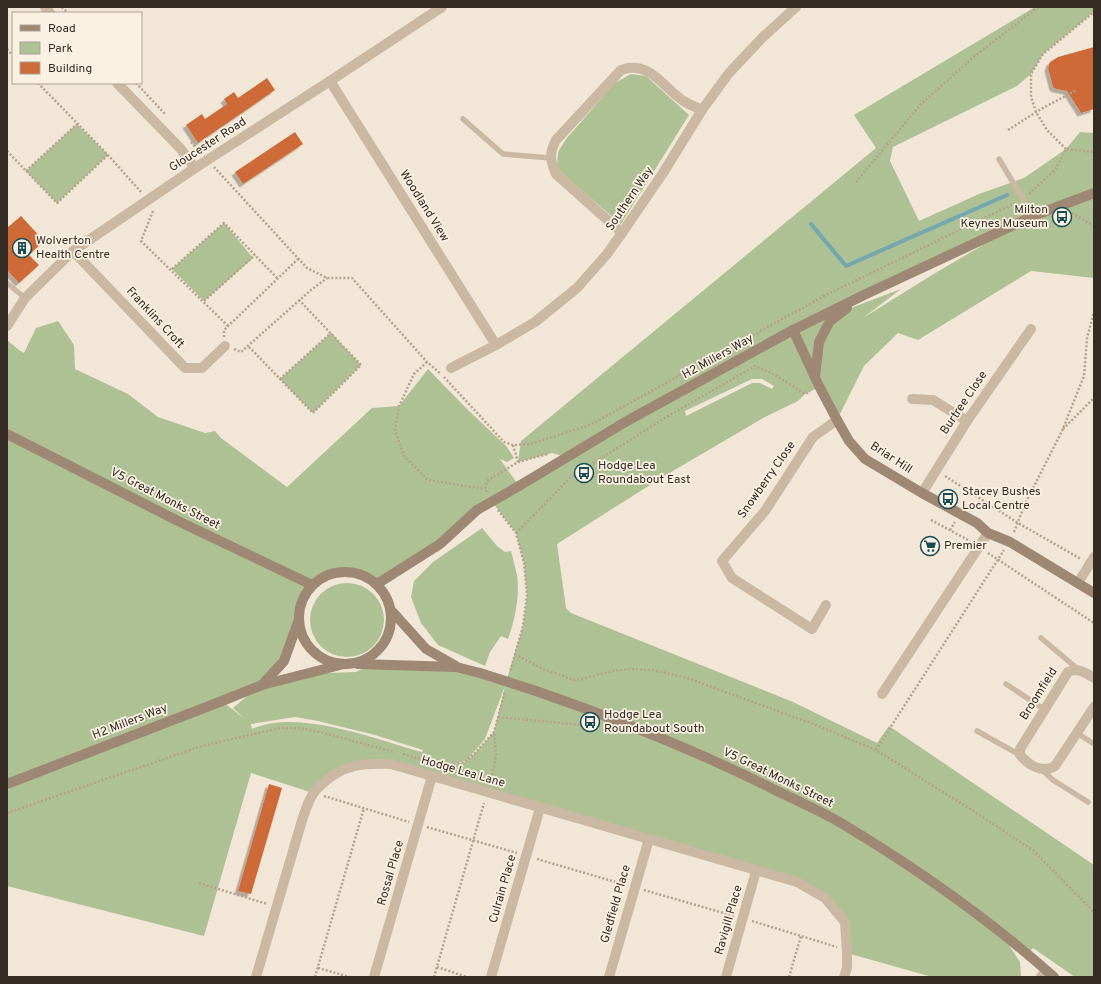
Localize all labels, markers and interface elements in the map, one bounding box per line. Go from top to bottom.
legend [12,12,142,84]
text: Road [48,21,76,37]
text: Park [48,41,73,57]
text: Building [48,61,92,77]
street label: Gloucester Road [166,114,250,176]
street label: Southern Way [603,164,657,234]
street label: Woodland View [396,167,453,245]
place label: Milton Keynes Museum [961,202,1048,232]
bus stop icon: Milton Keynes Museum [1051,206,1073,228]
place label: Wolverton Health Centre [36,233,110,263]
building icon: Wolverton Health Centre [11,237,33,259]
street label: Franklins Croft [122,284,188,352]
street label: H2 Millers Way [679,331,757,383]
street label: Burtree Close [937,368,991,438]
street label: Snowberry Close [734,438,800,522]
street label: Briar Hill [867,438,915,478]
place label: Hodge Lea Roundabout East [598,458,690,488]
bus stop icon: Hodge Lea Roundabout East [573,462,595,484]
street label: V5 Great Monks Street [107,464,223,534]
place label: Stacey Bushes Local Centre [962,484,1041,514]
bus stop icon: Stacey Bushes Local Centre [937,488,959,510]
supermarket icon: Premier [919,535,941,557]
place label: Premier [944,538,987,554]
street label: Broomfield [1016,665,1062,723]
street label: H2 Millers Way [90,700,170,744]
place label: Hodge Lea Roundabout South [604,707,704,737]
bus stop icon: Hodge Lea Roundabout South [579,711,601,733]
street label: V5 Great Monks Street [720,744,836,812]
street label: Hodge Lea Lane [419,752,507,792]
street label: Rossal Place [374,838,408,908]
street label: Culrain Place [486,853,520,925]
street label: Gledfield Place [597,863,635,945]
street label: Ravigill Place [711,883,747,957]

